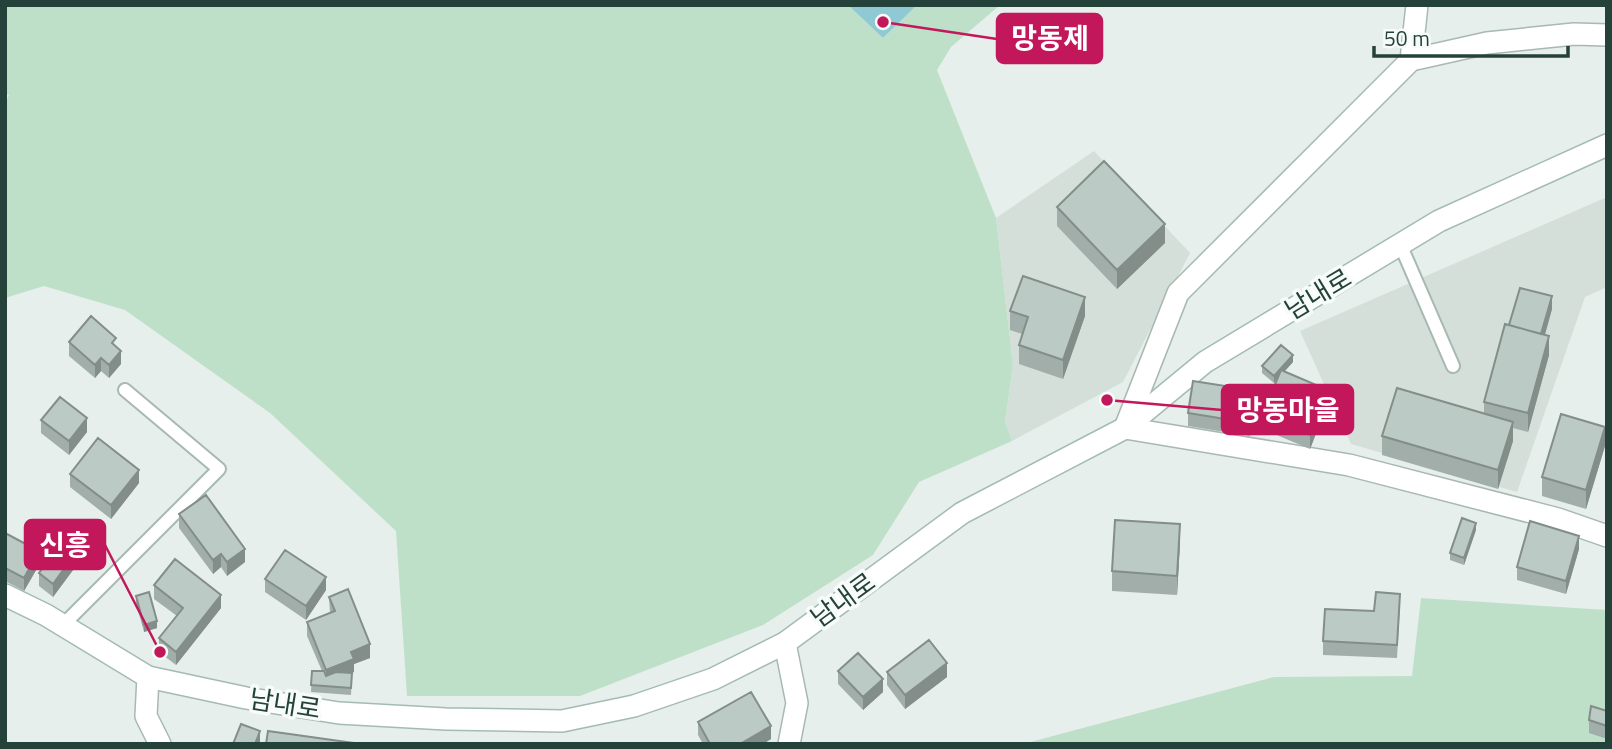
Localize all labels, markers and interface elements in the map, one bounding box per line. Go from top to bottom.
callout: 망동제 [997,14,1102,63]
scale bar [1374,14,1568,58]
text: 망동제 [1011,16,1089,59]
text: 50 m [1384,22,1430,54]
street label: 남내로 [1277,258,1359,329]
callout: 망동마을 [1222,385,1353,434]
text: 망동마을 [1236,388,1340,431]
callout: 신흥 [25,520,105,569]
text: 신흥 [39,523,91,566]
street label: 남내로 [802,563,883,636]
street label: 남내로 [247,679,324,728]

